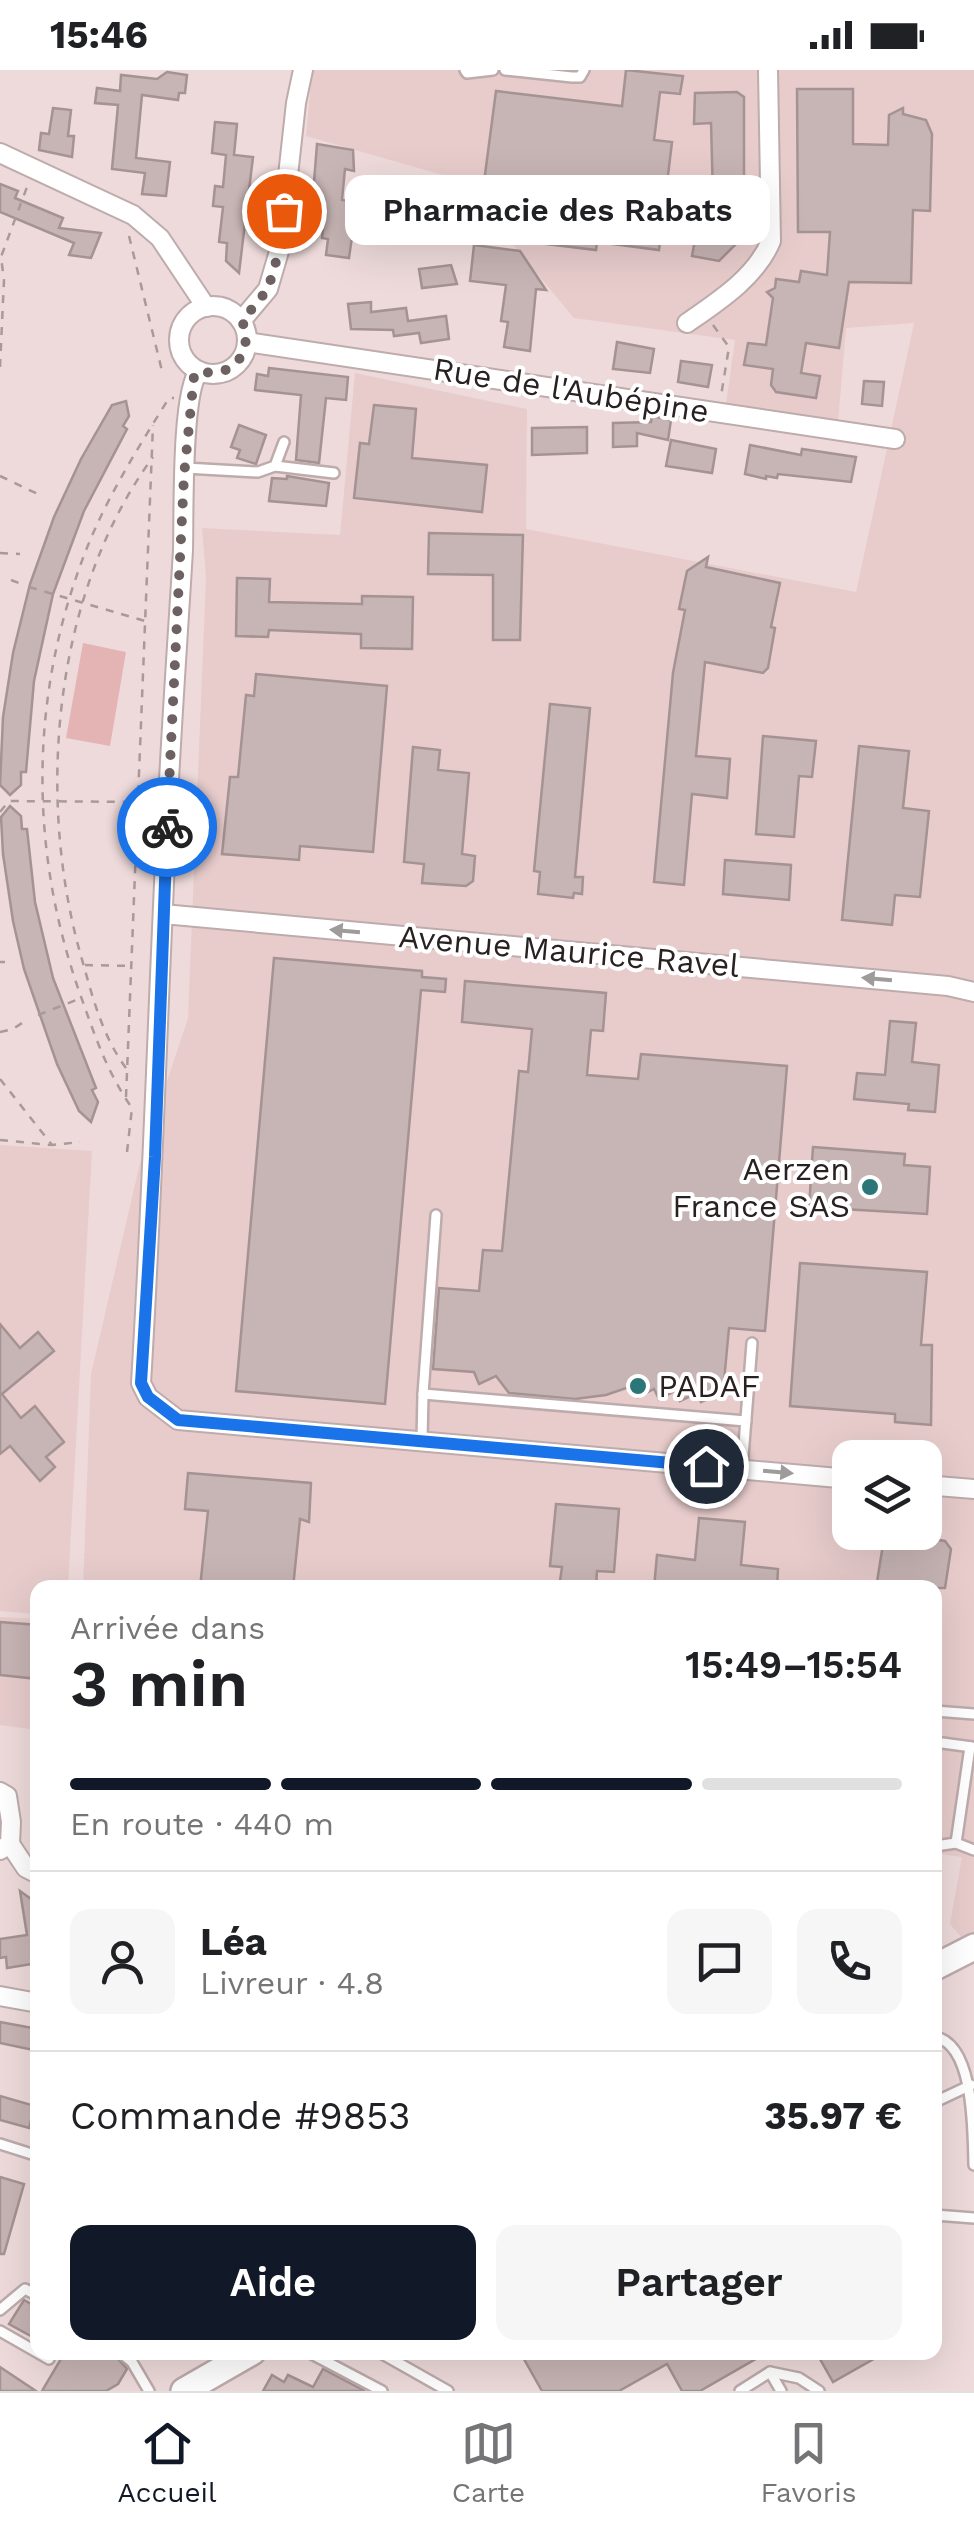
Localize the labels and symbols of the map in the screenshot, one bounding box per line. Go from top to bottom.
pin [242,169,327,254]
callout: Pharmacie des Rabats [344,176,769,246]
street label: Rue de l'Aubépine [430,349,712,431]
courier [117,777,217,877]
street label: Avenue Maurice Ravel [397,917,741,985]
one-way arrow [328,922,360,938]
one-way arrow [861,971,893,987]
place label: Aerzen France SAS [672,1150,850,1225]
marker: Aerzen France SAS [859,1176,881,1198]
place label: PADAF [658,1367,760,1405]
marker: PADAF [627,1375,649,1397]
pin [664,1424,749,1509]
one-way arrow [762,1465,794,1481]

